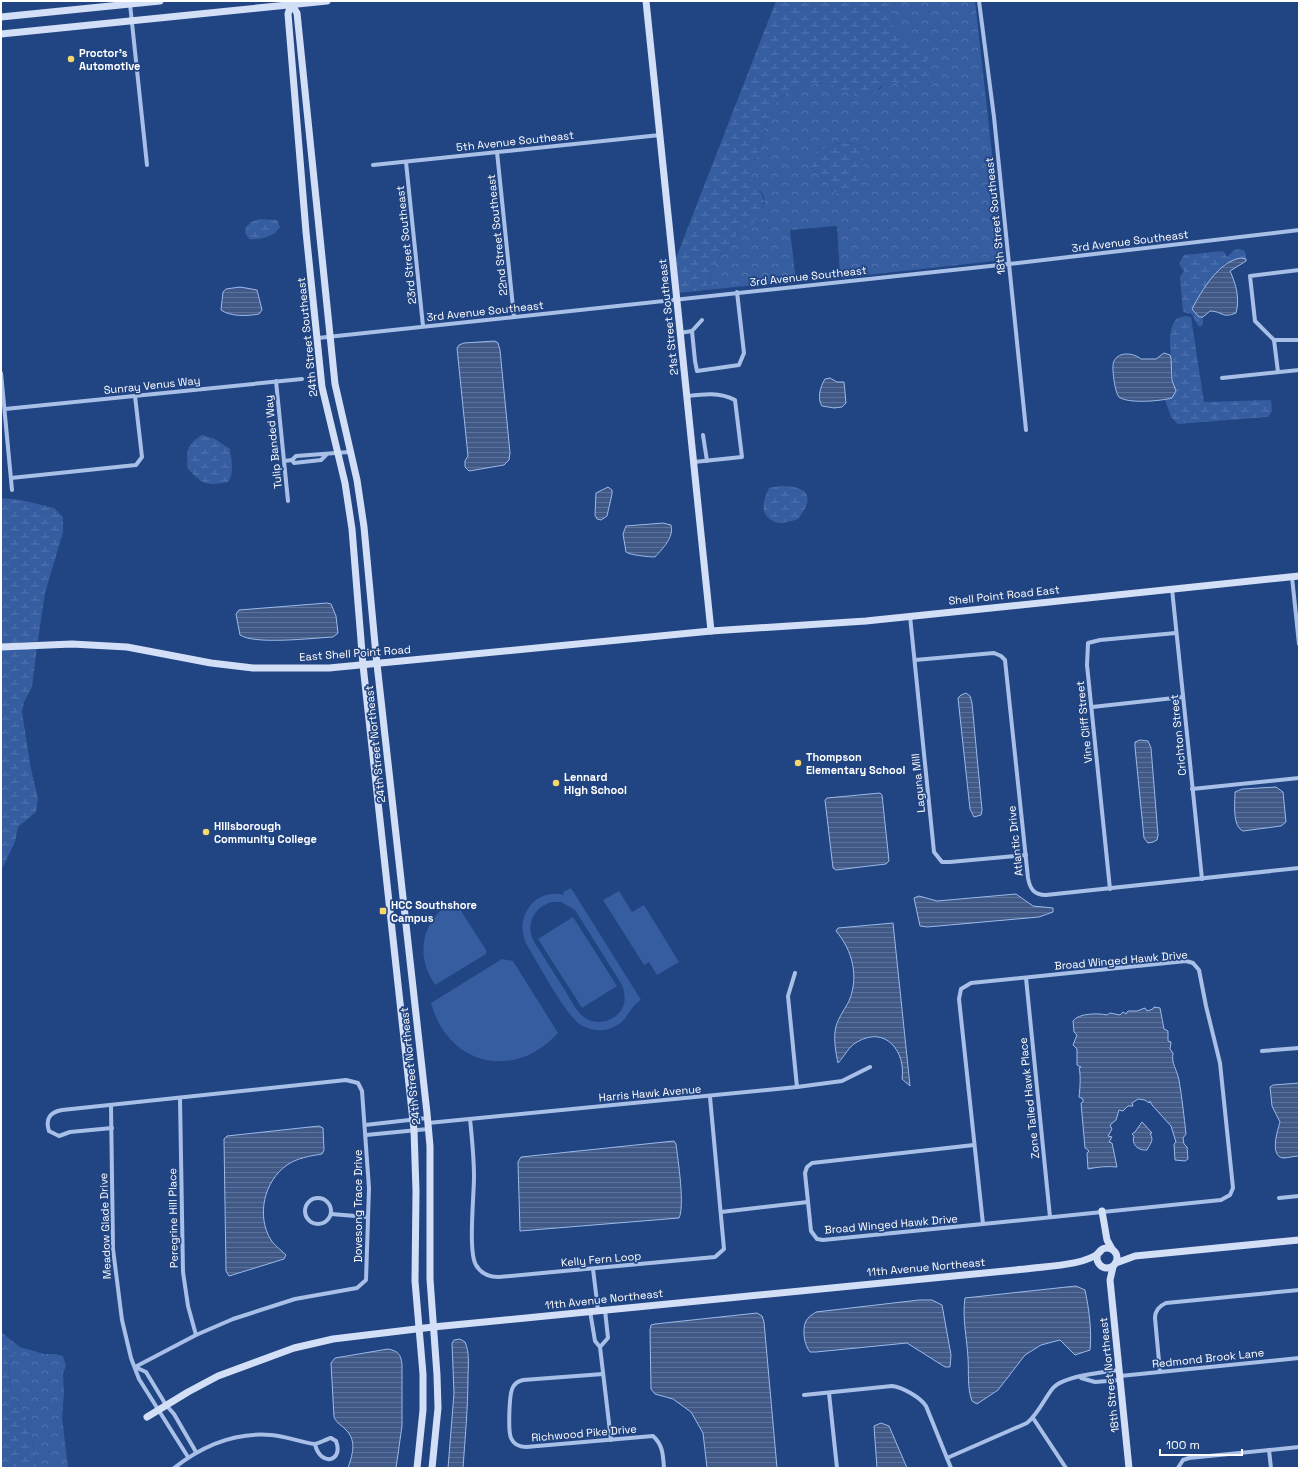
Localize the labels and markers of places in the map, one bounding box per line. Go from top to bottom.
place label: Proctor's Automotive [79,46,140,73]
marker: Proctor's Automotive [66,54,76,64]
place label: Thompson Elementary School [806,750,905,777]
marker: Thompson Elementary School [793,758,803,768]
place label: Lennard High School [564,770,627,797]
marker: Lennard High School [551,778,561,788]
place label: Hillsborough Community College [214,819,317,846]
marker: Hillsborough Community College [201,827,211,837]
place label: HCC Southshore Campus [391,898,477,925]
marker: HCC Southshore Campus [378,906,388,916]

